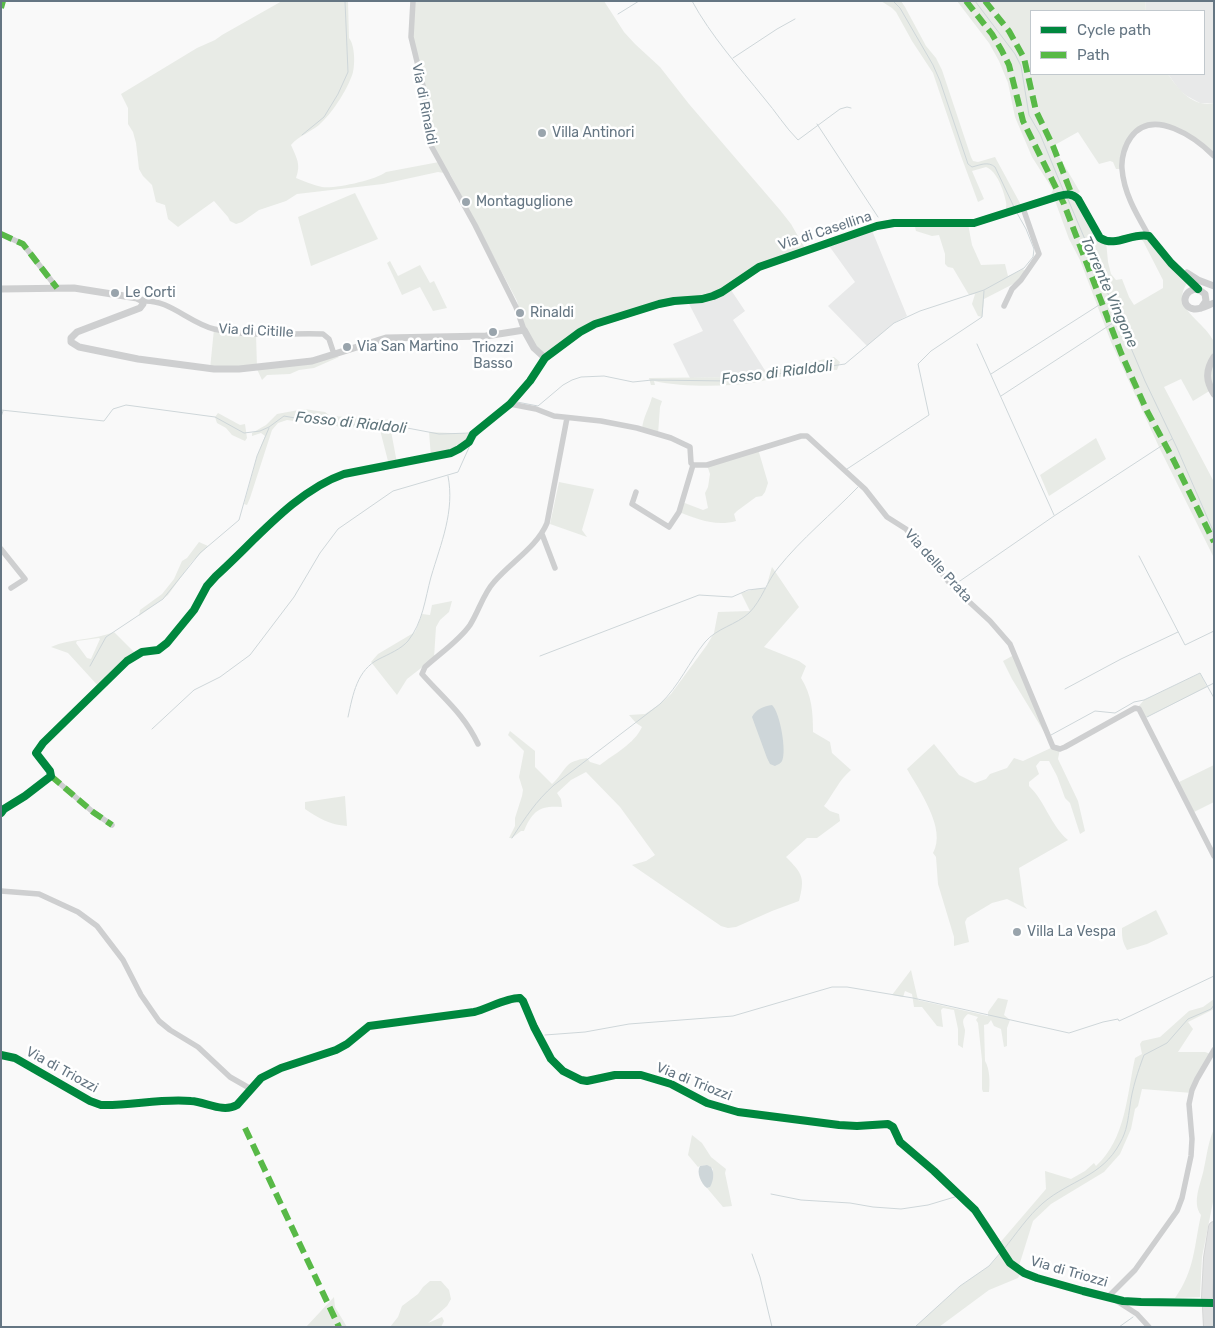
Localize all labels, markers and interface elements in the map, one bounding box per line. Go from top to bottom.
legend [1030,10,1205,75]
text: Cycle path [1077,21,1151,39]
text: Path [1077,46,1110,64]
street label: Via di Rinaldi [408,62,440,146]
place label: Villa Antinori [552,125,634,141]
marker: Villa Antinori [536,127,548,139]
place label: Montaguglione [476,194,573,210]
marker: Montaguglione [460,196,472,208]
street label: Via di Casellina [776,208,874,254]
water label: Torrente Vingone [1076,234,1142,350]
place label: Le Corti [125,285,176,301]
marker: Le Corti [109,287,121,299]
place label: Rinaldi [530,305,574,321]
marker: Rinaldi [514,307,526,319]
street label: Via di Citille [218,321,294,341]
marker: Triozzi Basso [487,326,499,338]
place label: Via San Martino [357,339,459,355]
place label: Triozzi Basso [472,340,514,372]
marker: Via San Martino [341,341,353,353]
water label: Fosso di Rialdoli [720,357,834,389]
water label: Fosso di Rialdoli [294,408,408,438]
street label: Via delle Prata [901,526,975,606]
place label: Villa La Vespa [1027,924,1116,940]
marker: Villa La Vespa [1011,926,1023,938]
street label: Via di Triozzi [23,1043,101,1097]
street label: Via di Triozzi [654,1059,734,1105]
street label: Via di Triozzi [1028,1253,1110,1291]

